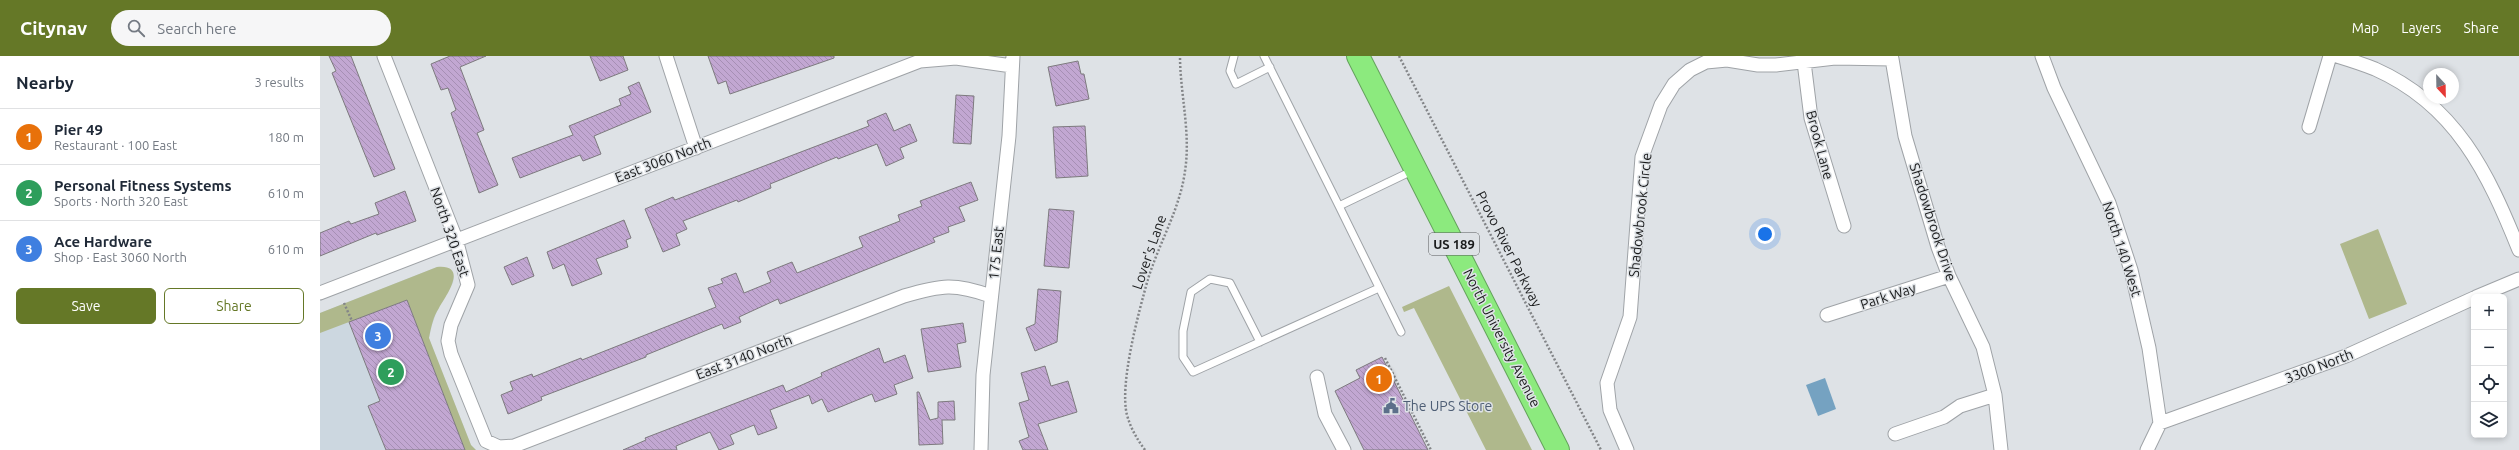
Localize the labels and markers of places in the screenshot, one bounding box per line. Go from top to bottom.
pin: 3 [365,321,391,351]
pin: 2 [378,357,404,387]
pin: 1 [1366,364,1392,394]
public building icon: The UPS Store [1382,397,1400,415]
place label: The UPS Store [1403,398,1492,414]

